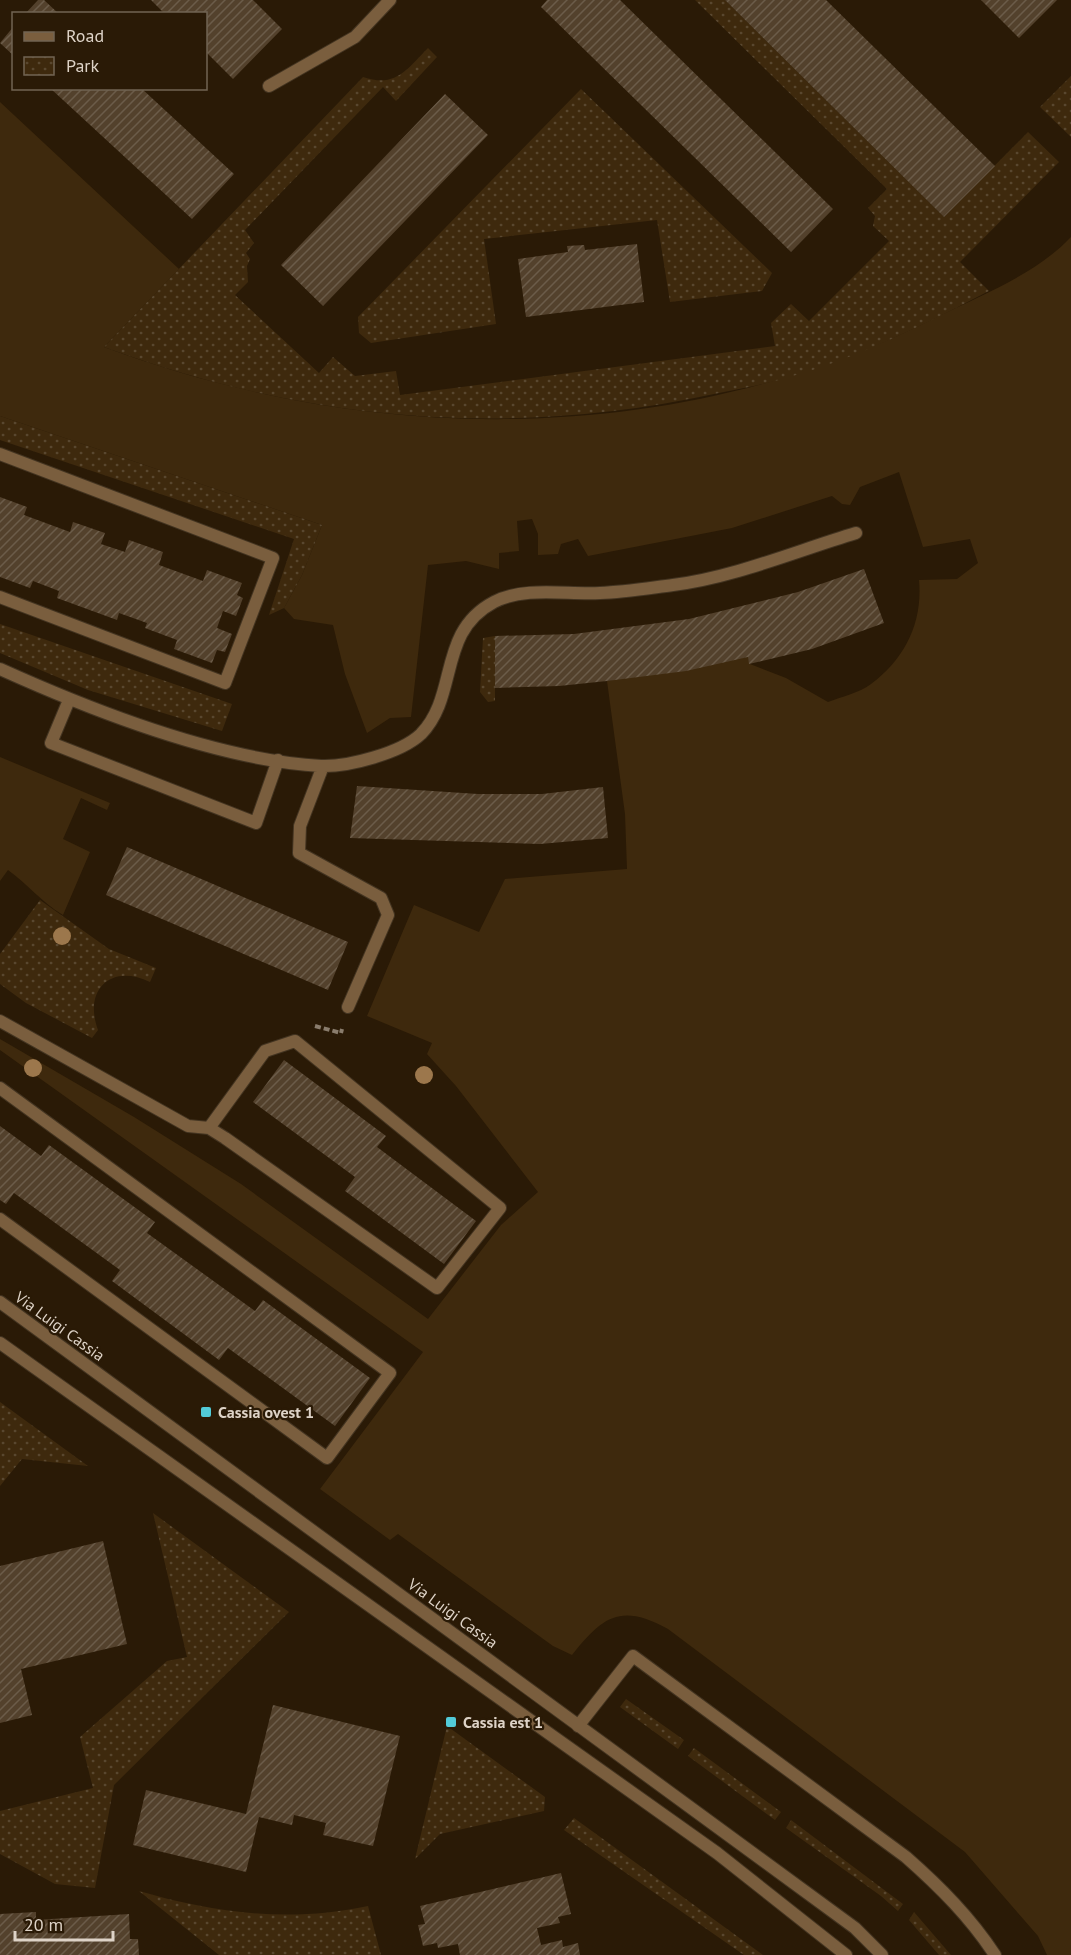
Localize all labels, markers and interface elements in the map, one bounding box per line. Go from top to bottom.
legend [12,12,207,90]
text: Road [66,24,104,47]
text: Park [66,54,99,77]
street label: Via Luigi Cassia [10,1286,109,1365]
place label: Cassia ovest 1 [218,1402,314,1422]
marker: Cassia ovest 1 [199,1405,213,1419]
street label: Via Luigi Cassia [403,1573,502,1652]
place label: Cassia est 1 [463,1712,543,1732]
marker: Cassia est 1 [444,1715,458,1729]
scale bar [15,1904,112,1942]
text: 20 m [24,1913,63,1936]

